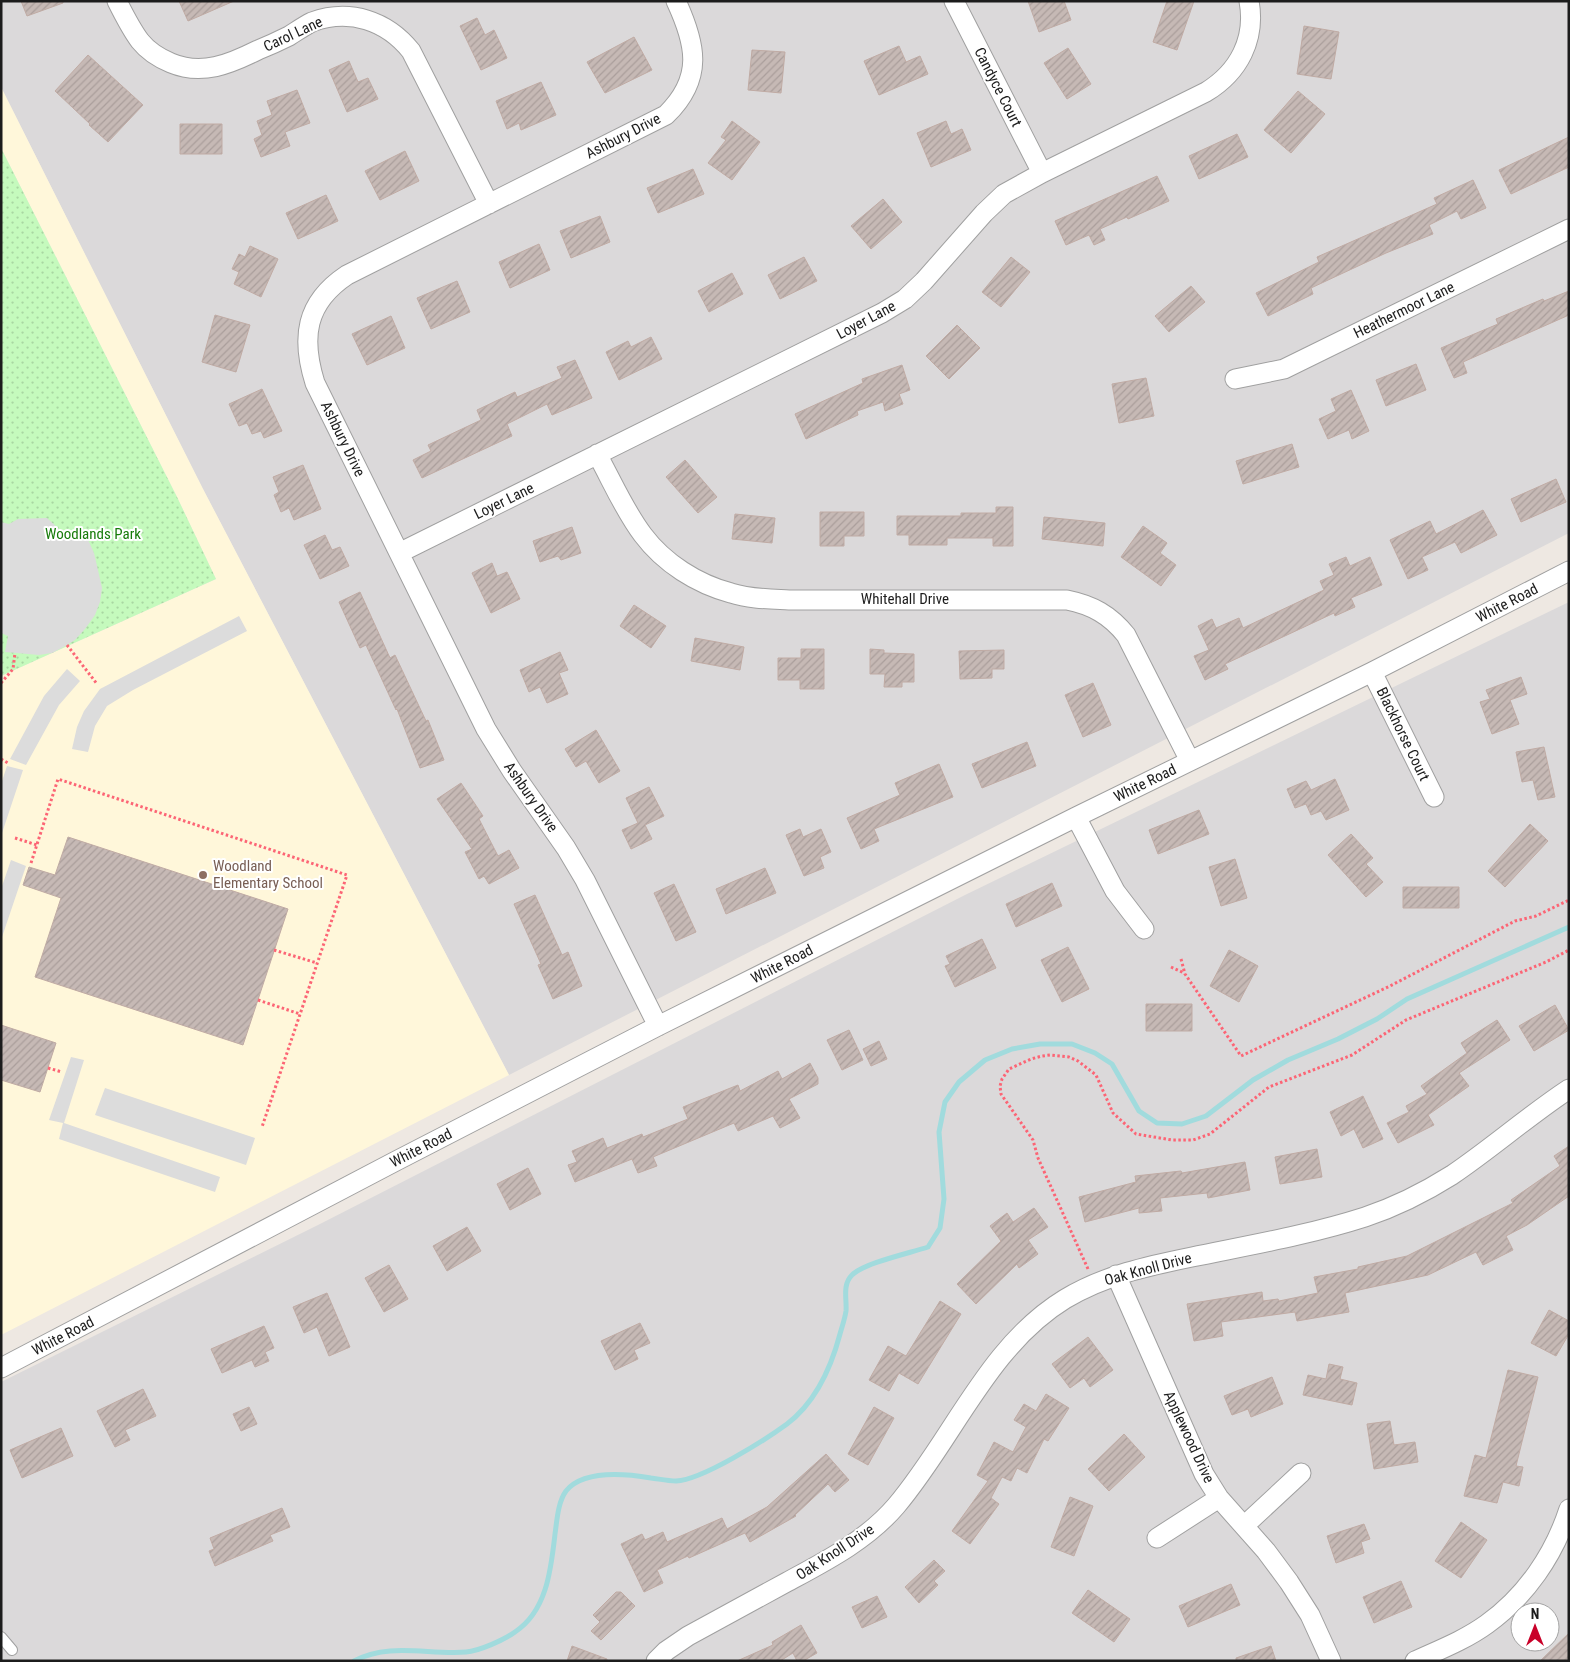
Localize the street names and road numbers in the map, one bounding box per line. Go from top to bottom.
street label: Carol Lane [261,12,325,56]
street label: Candyce Court [970,44,1026,130]
street label: Ashbury Drive [583,109,663,163]
street label: Heathermoor Lane [1351,278,1457,342]
street label: Loyer Lane [833,297,899,343]
street label: Ashbury Drive [317,398,369,480]
street label: Loyer Lane [471,479,537,523]
street label: White Road [1473,580,1541,626]
street label: Whitehall Drive [861,590,949,608]
street label: Blackhorse Court [1373,684,1433,784]
street label: Ashbury Drive [500,758,562,836]
street label: White Road [1111,760,1179,806]
street label: White Road [748,941,816,987]
street label: White Road [387,1125,455,1171]
street label: Oak Knoll Drive [1102,1249,1194,1289]
street label: White Road [29,1313,97,1359]
street label: Applewood Drive [1160,1388,1218,1486]
street label: Oak Knoll Drive [793,1520,877,1584]

